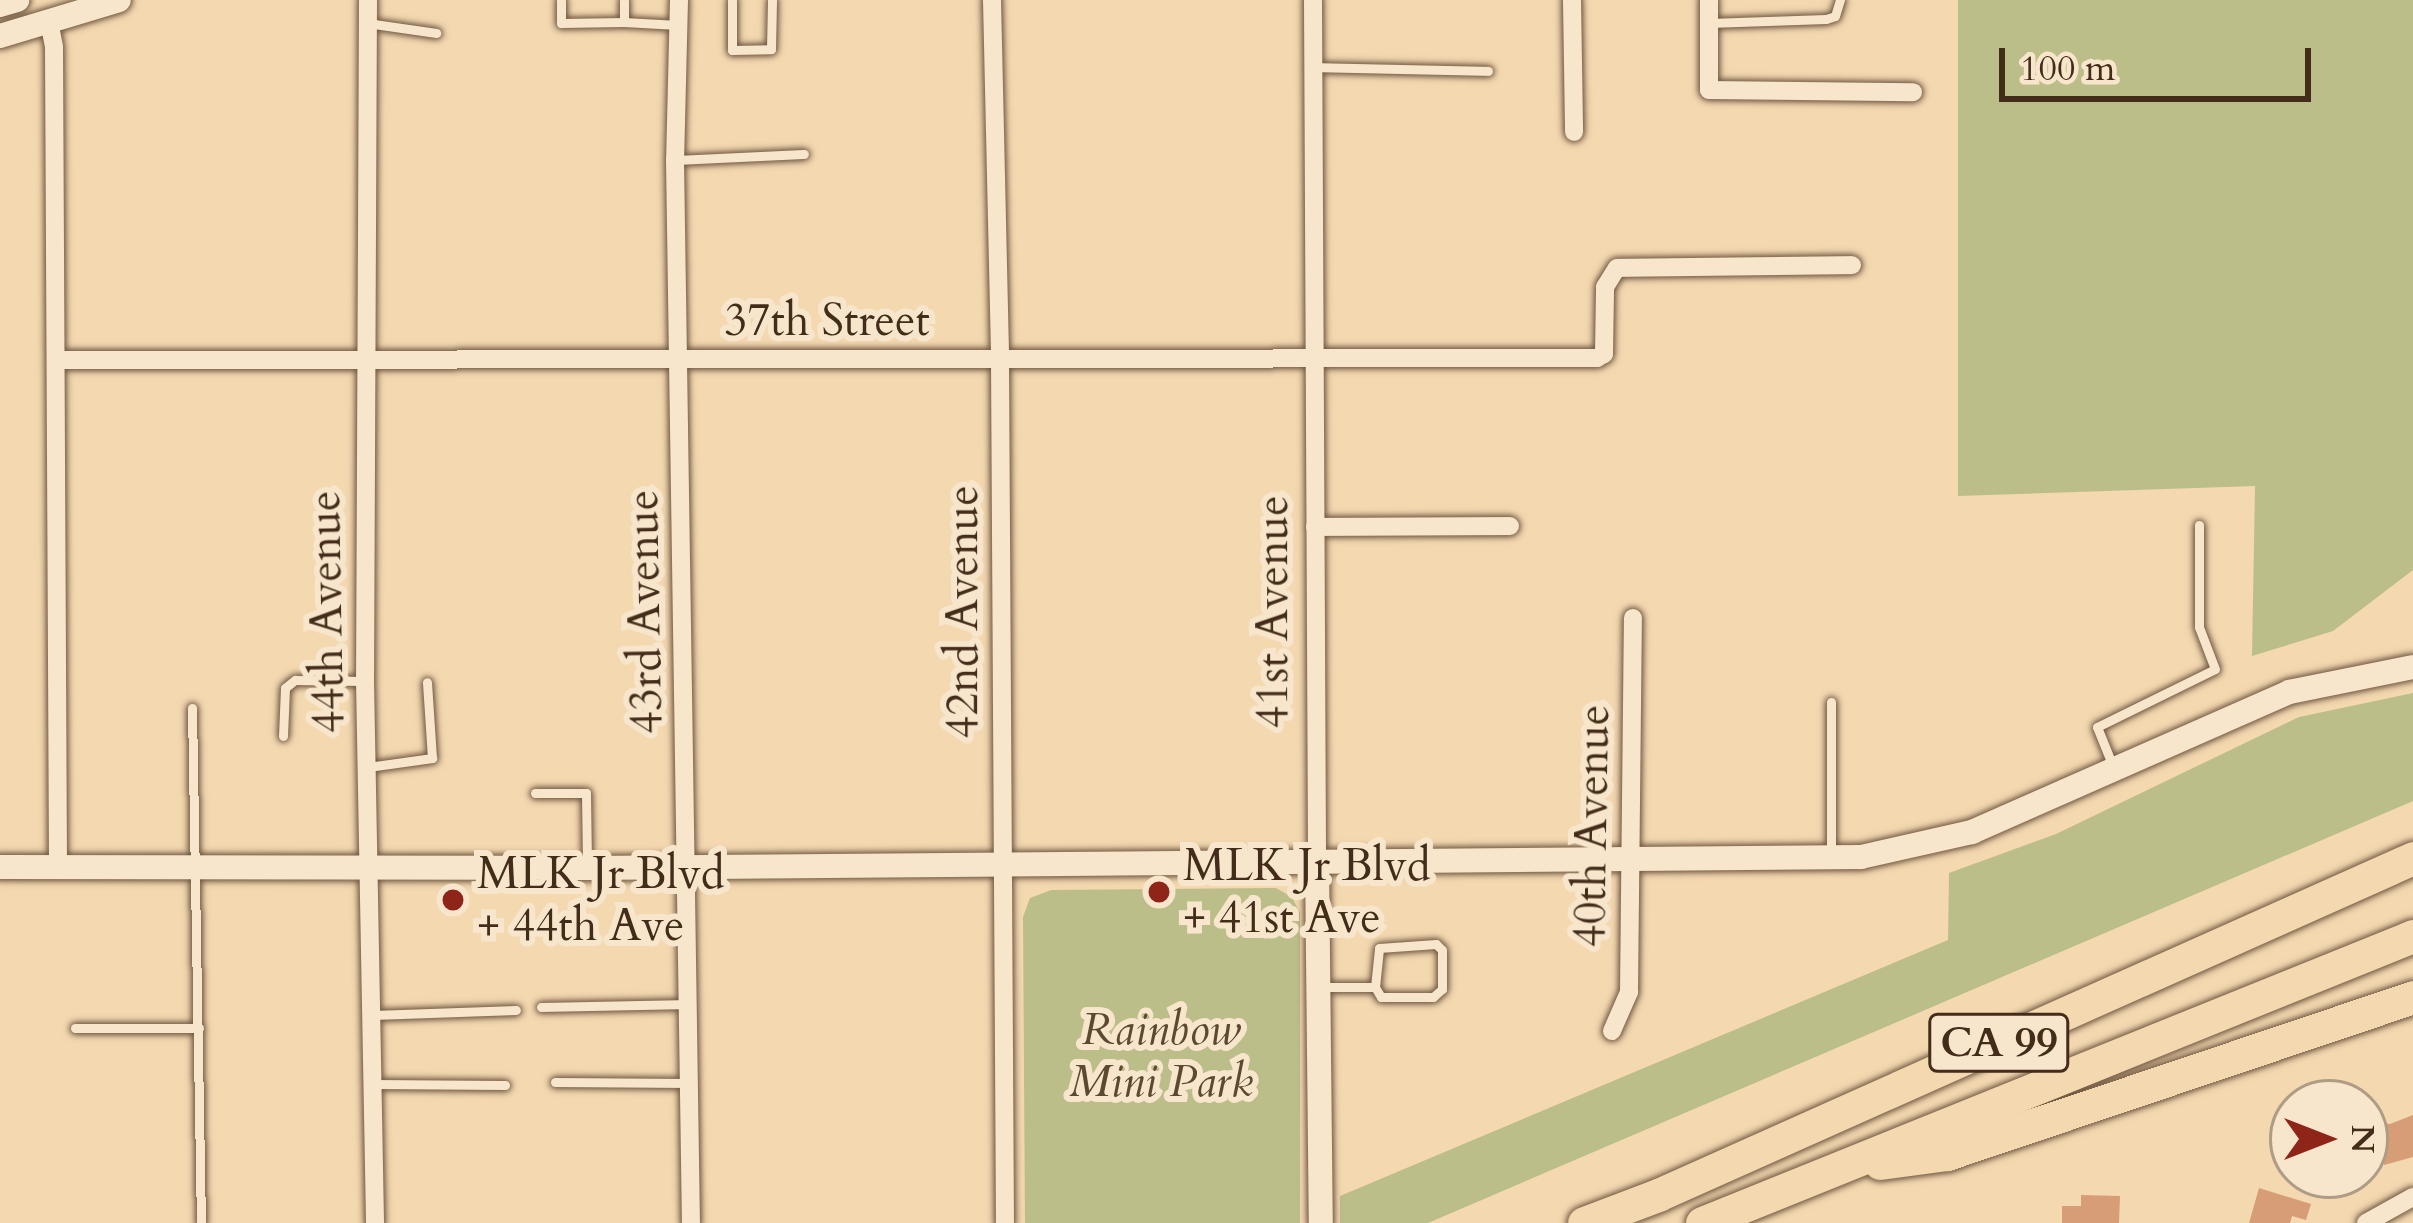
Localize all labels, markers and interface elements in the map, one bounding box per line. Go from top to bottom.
scale bar [2005,24,2317,98]
text: 100 m [2020,44,2115,93]
street label: 37th Street [724,294,930,348]
street label: 42nd Avenue [936,485,990,739]
street label: 43rd Avenue [616,489,674,735]
street label: 44th Avenue [298,490,356,734]
street label: 41st Avenue [1246,495,1300,729]
street label: 40th Avenue [1563,704,1621,948]
place label: MLK Jr Blvd + 41st Ave [1183,839,1431,945]
place label: MLK Jr Blvd + 44th Ave [477,847,725,953]
marker: MLK Jr Blvd + 41st Ave [1146,879,1172,905]
marker: MLK Jr Blvd + 44th Ave [440,887,466,913]
park label: Rainbow Mini Park [1069,1003,1253,1109]
road number: CA 99 [1927,1007,2071,1079]
north arrow [2269,1079,2389,1199]
text: N [2340,1125,2385,1153]

